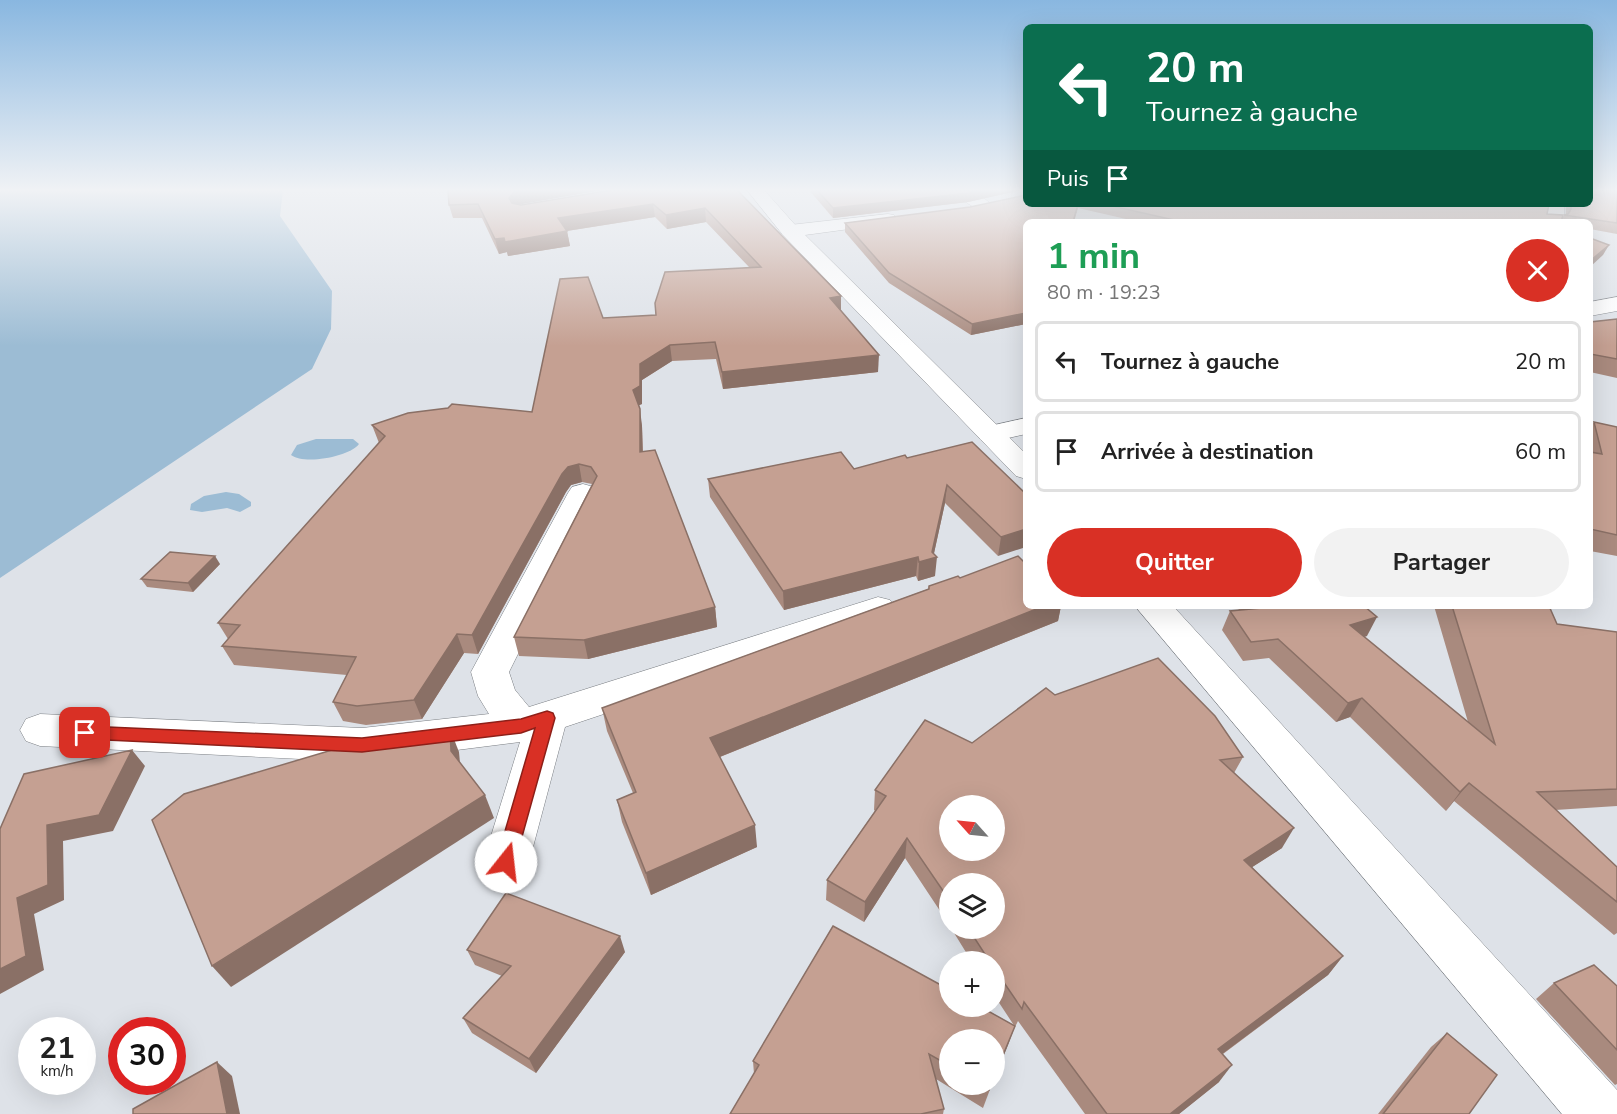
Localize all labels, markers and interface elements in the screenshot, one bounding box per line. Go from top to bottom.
text: 20 m [1146,40,1245,97]
icon: left [1047,48,1125,126]
text: Tournez à gauche [1146,94,1358,131]
icon: arrive [1101,162,1134,195]
text: Puis [1047,164,1089,194]
text: 1 min [1047,232,1140,281]
button: close [1506,239,1569,302]
text: 80 m · 19:23 [1047,279,1161,306]
icon: left [1050,345,1083,378]
text: Tournez à gauche [1101,347,1279,377]
text: 20 m [1515,347,1566,377]
icon: arrive [1050,435,1083,468]
text: Arrivée à destination [1101,437,1314,467]
text: 60 m [1515,437,1566,467]
button: Quitter [1047,528,1302,597]
button: Partager [1314,528,1569,597]
pin [59,707,110,758]
icon: arrive [68,716,101,749]
north arrow [939,795,1005,861]
map controls [939,795,1005,1095]
position arrow [474,830,538,894]
button: layers [939,873,1005,939]
button: + [939,951,1005,1017]
speed limit sign: 30 [108,1017,186,1095]
text: 21 [39,1028,75,1069]
button: − [939,1029,1005,1095]
text: km/h [40,1061,74,1081]

